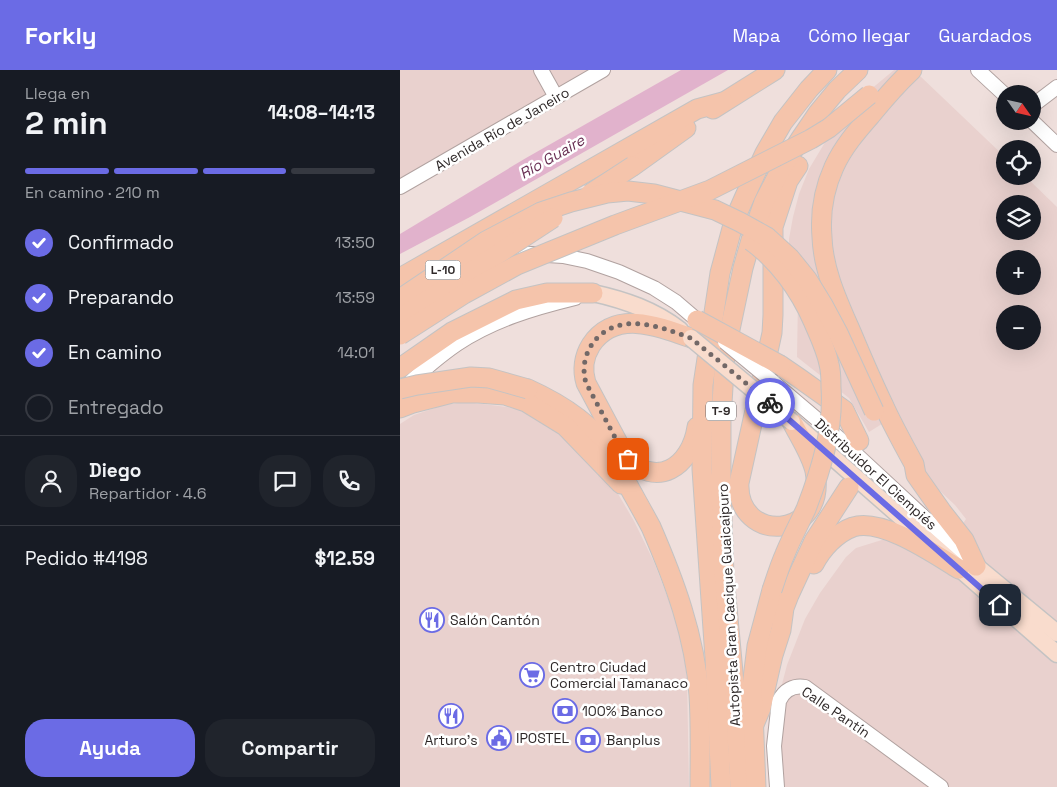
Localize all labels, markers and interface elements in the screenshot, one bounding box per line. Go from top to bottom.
text: Forkly [25,20,97,51]
text: Mapa [732,24,780,47]
text: Cómo llegar [808,24,910,47]
text: Guardados [938,24,1032,47]
text: Llega en [25,83,90,104]
street label: Avenida Río de Janeiro [432,83,572,175]
north arrow [996,85,1041,130]
map controls [996,85,1041,350]
text: 14:08–14:13 [267,100,375,125]
text: 2 min [25,103,108,143]
water label: Río Guaire [516,130,589,183]
button: locate [996,140,1041,185]
text: En camino · 210 m [25,182,160,203]
button: layers [996,195,1041,240]
icon: check [25,229,53,257]
text: Confirmado [68,230,174,255]
text: 13:50 [335,232,375,253]
button: + [996,250,1041,295]
road number: L-10 [426,260,460,280]
icon: check [25,284,53,312]
text: Preparando [68,285,174,310]
text: 13:59 [335,287,375,308]
button: − [996,305,1041,350]
icon: check [25,339,53,367]
text: En camino [68,340,162,365]
text: 14:01 [337,342,375,363]
courier [745,378,795,428]
icon: bike [756,389,784,417]
text: Entregado [68,395,164,420]
road number: T-9 [706,402,736,421]
street label: Distribuidor El Ciempiés [811,414,941,534]
pin [607,438,649,480]
icon: bag [614,445,642,473]
button: person [25,455,77,507]
button: chat [259,455,311,507]
button: phone [323,455,375,507]
text: Diego [89,458,141,483]
text: Repartidor · 4.6 [89,483,207,504]
street label: Autopista Gran Cacique Guaicaipuro [714,483,744,727]
text: Pedido #4198 [25,546,148,571]
text: $12.59 [315,546,375,571]
pin [979,584,1021,626]
icon: home [986,591,1014,619]
restaurant icon: Salón Cantón [419,607,445,633]
place label: Salón Cantón [450,611,540,629]
place label: Centro Ciudad Comercial Tamanaco [550,658,688,692]
supermarket icon: Centro Ciudad Comercial Tamanaco [519,662,545,688]
street label: Calle Pantín [798,682,874,742]
bank icon: 100% Banco [552,698,578,724]
place label: 100% Banco [582,702,663,720]
restaurant icon: Arturo's [438,703,464,729]
button: Ayuda [25,719,195,777]
button: Compartir [205,719,375,777]
public building icon: IPOSTEL [486,725,512,751]
bank icon: Banplus [575,727,601,753]
place label: IPOSTEL [516,729,569,747]
place label: Arturo's [424,731,478,749]
place label: Banplus [606,731,660,749]

